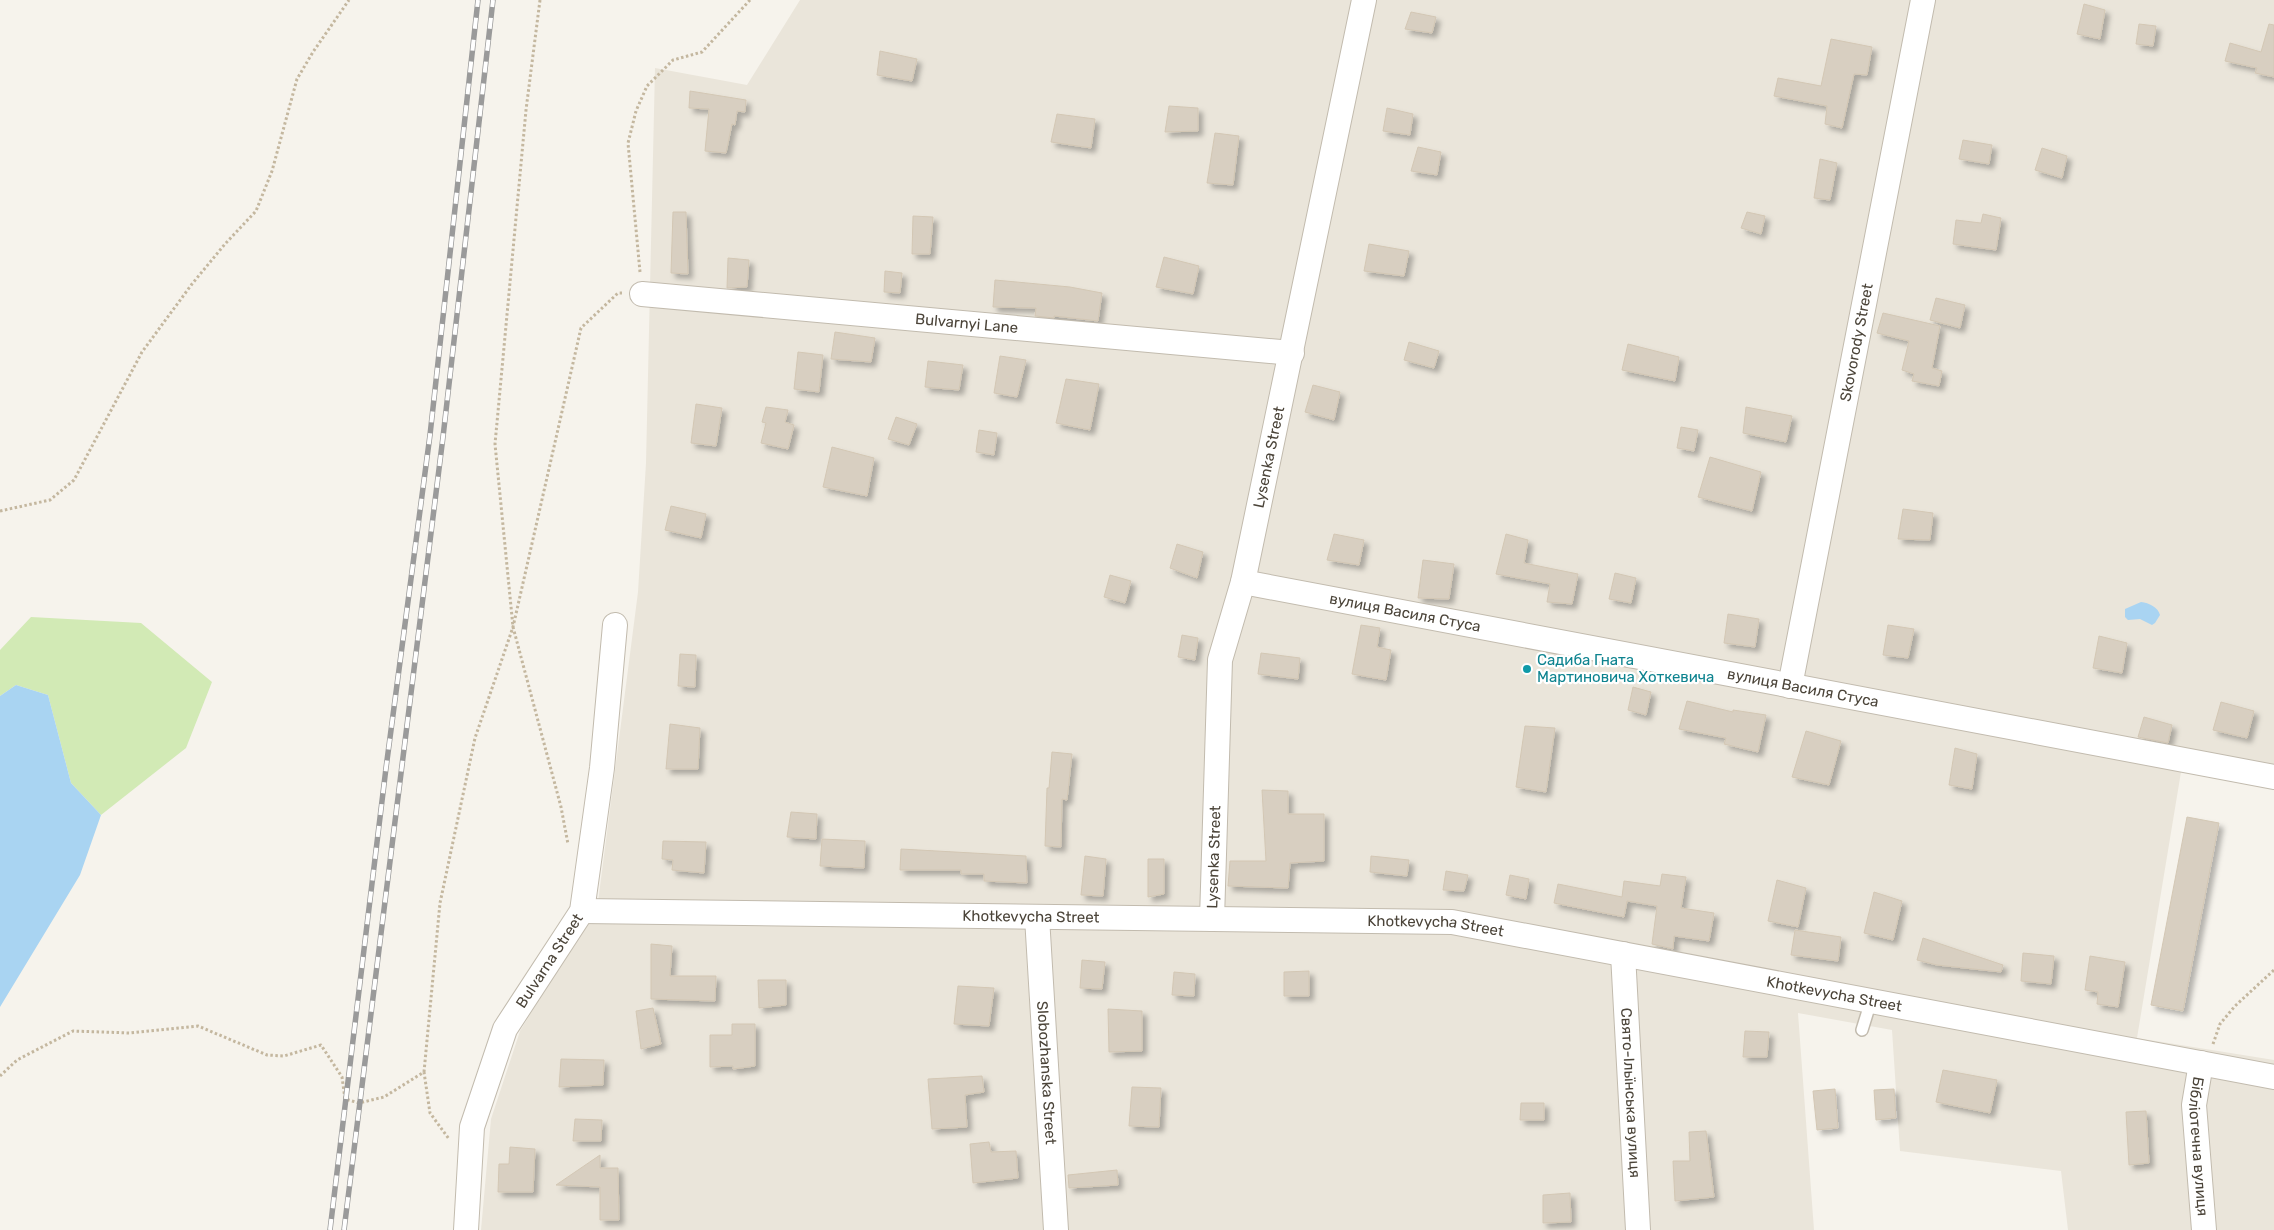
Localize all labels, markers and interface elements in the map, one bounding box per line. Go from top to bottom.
street label: Skovorody Street [1836,282,1877,403]
street label: Bulvarnyi Lane [914,310,1019,337]
street label: Lysenka Street [1250,405,1288,509]
street label: вулиця Василя Стуса [1328,590,1482,636]
place label: Садиба Гната Мартиновича Хоткевича [1537,651,1714,686]
marker: Садиба Гната Мартиновича Хоткевича [1521,663,1533,675]
street label: вулиця Василя Стуса [1726,665,1880,711]
street label: Lysenka Street [1203,805,1225,909]
street label: Khotkevycha Street [962,907,1100,927]
street label: Bulvarna Street [512,910,587,1011]
street label: Khotkevycha Street [1367,912,1505,941]
street label: Khotkevycha Street [1765,973,1903,1016]
street label: Slobozhanska Street [1033,1000,1060,1145]
street label: Свято-Ільїнська вулиця [1617,1007,1644,1178]
street label: Бібліотечна вулиця [2185,1075,2212,1217]

